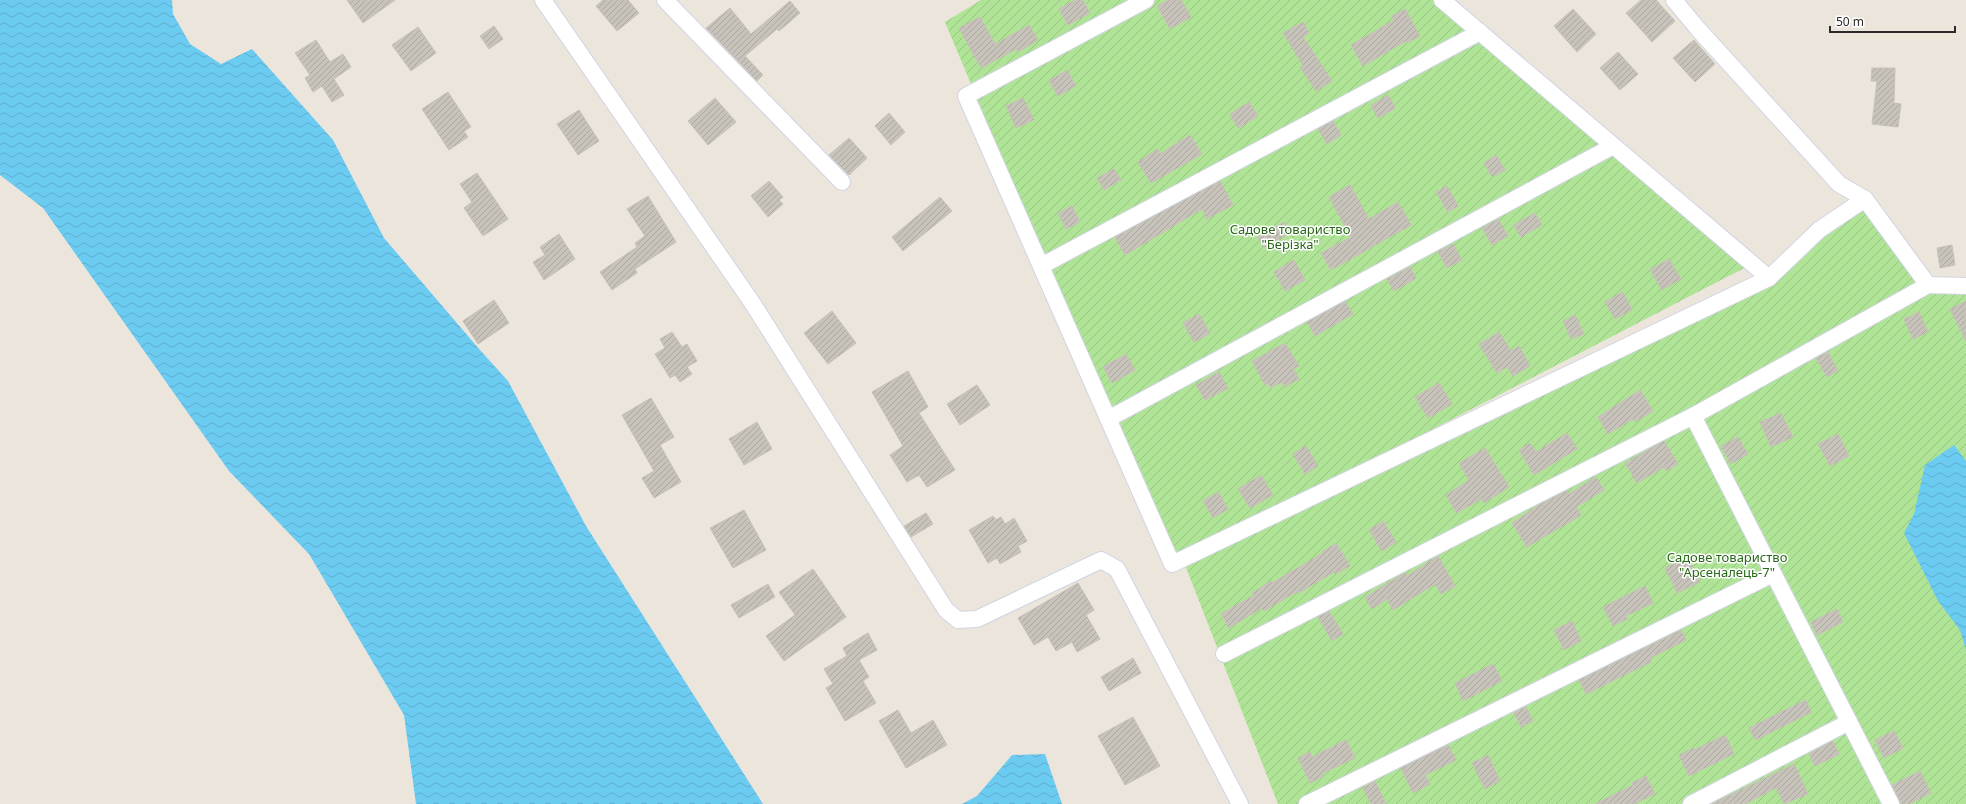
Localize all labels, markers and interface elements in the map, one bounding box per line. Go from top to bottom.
scale bar [1830,8,1955,34]
text: 50 m [1836,13,1864,30]
park label: Садове товариство "Берізка" [1230,220,1351,253]
park label: Садове товариство "Арсеналець-7" [1667,548,1788,581]

